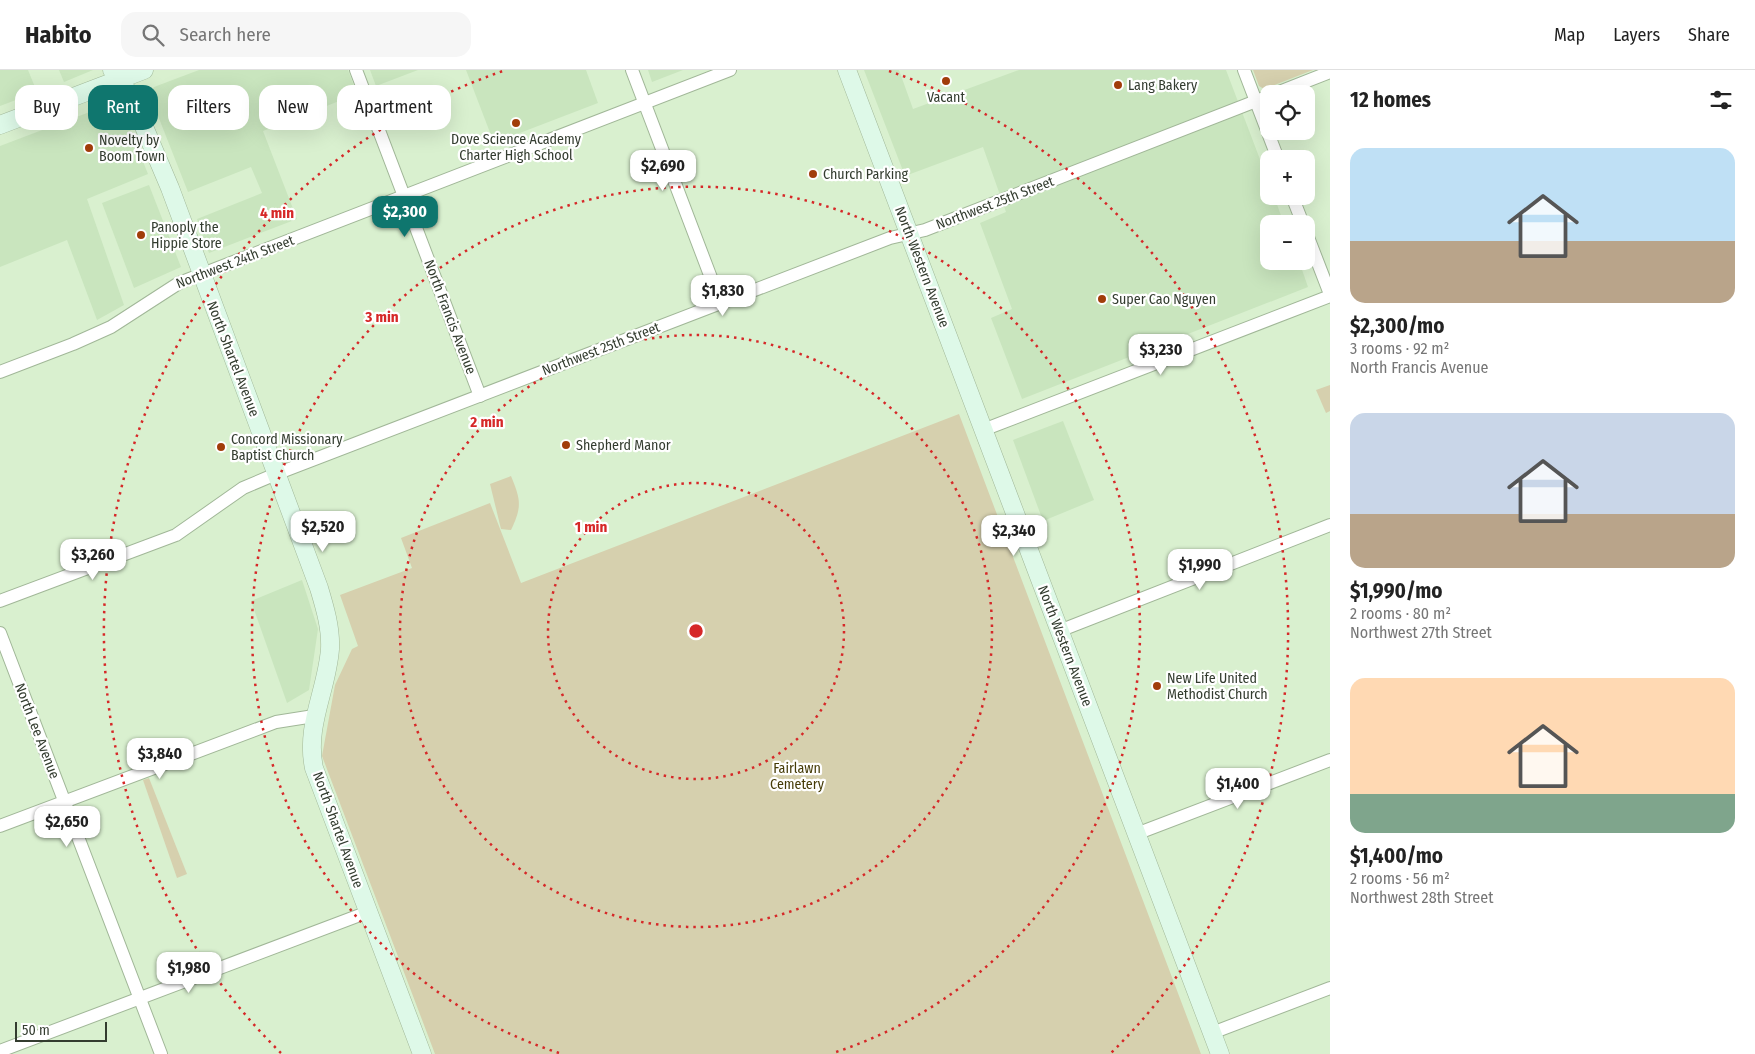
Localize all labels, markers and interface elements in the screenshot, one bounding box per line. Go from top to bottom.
search box [121,12,471,57]
text: Habito [25,21,91,49]
icon: search [139,21,167,49]
text: Search here [179,23,271,46]
text: Map [1554,24,1585,46]
text: Layers [1613,24,1660,46]
text: Share [1688,24,1730,46]
marker: Vacant [940,75,952,87]
place label: Lang Bakery [1128,77,1198,94]
marker: Lang Bakery [1112,79,1124,91]
chip: Buy [15,85,78,130]
chip: Rent [88,85,158,130]
chip: Filters [168,85,249,130]
chip: New [259,85,327,130]
chip: Apartment [337,85,451,130]
map controls [1260,85,1315,270]
button: locate [1260,85,1315,140]
icon: filters [1707,86,1735,114]
text: 12 homes [1350,87,1431,113]
place label: Vacant [927,89,965,106]
marker: Dove Science Academy Charter High School [510,117,522,129]
place label: Dove Science Academy Charter High School [451,131,582,164]
place label: Novelty by Boom Town [99,132,165,165]
marker: Novelty by Boom Town [83,142,95,154]
pin: $2,690 [622,150,704,192]
button: + [1260,150,1315,205]
text: $2,690 [641,156,685,175]
place label: Church Parking [823,166,909,183]
marker: Church Parking [807,168,819,180]
street label: Northwest 25th Street [934,173,1057,233]
icon: home [1498,181,1588,271]
pin: $2,300 [364,196,446,238]
text: $2,300 [383,202,427,221]
text: 4 min [260,204,294,222]
street label: North Western Avenue [891,204,953,330]
button: − [1260,215,1315,270]
place label: Panoply the Hippie Store [151,219,222,252]
marker: Panoply the Hippie Store [135,229,147,241]
street label: Northwest 24th Street [174,232,297,292]
street label: North Francis Avenue [420,257,480,377]
pin: $1,830 [682,274,764,317]
text: $1,830 [702,281,744,300]
place label: Super Cao Nguyen [1112,291,1216,308]
marker: Super Cao Nguyen [1096,293,1108,305]
street label: North Shartel Avenue [203,299,263,419]
text: 3 min [364,308,399,326]
text: $2,300/mo [1350,313,1444,339]
street label: Northwest 25th Street [540,319,663,379]
pin: $3,230 [1120,334,1202,376]
text: 3 rooms · 92 m² [1350,339,1449,358]
text: $3,230 [1140,340,1182,359]
text: North Francis Avenue [1350,358,1489,377]
text: 2 min [469,413,504,431]
place label: Concord Missionary Baptist Church [231,431,343,464]
place label: Shepherd Manor [576,437,671,454]
marker: Shepherd Manor [560,439,572,451]
marker: Concord Missionary Baptist Church [215,441,227,453]
icon: home [1498,446,1588,536]
pin: $2,520 [282,510,364,553]
pin: $2,340 [973,514,1055,557]
text: $2,520 [302,517,344,536]
text: 1 min [575,518,607,536]
text: $2,340 [992,521,1036,540]
pin: $3,260 [52,538,134,581]
text: $3,260 [71,545,115,564]
pin: $1,990 [1159,548,1241,591]
text: $1,990 [1179,555,1221,574]
text: $1,990/mo [1350,578,1442,604]
street label: North Western Avenue [1034,583,1096,709]
text: 2 rooms · 80 m² [1350,604,1451,623]
centre of rings [687,622,705,640]
text: Northwest 27th Street [1350,623,1492,642]
place label: New Life United Methodist Church [1167,670,1268,703]
marker: New Life United Methodist Church [1151,680,1163,692]
street label: North Lee Avenue [11,681,63,781]
icon: home [1498,711,1588,801]
pin: $3,840 [119,738,201,780]
text: $3,840 [138,744,182,763]
park label: Fairlawn Cemetery [770,760,825,793]
pin: $1,400 [1197,768,1279,810]
street label: North Shartel Avenue [309,770,367,890]
text: $1,400 [1216,774,1260,793]
pin: $2,650 [26,806,108,848]
text: $2,650 [45,812,89,831]
text: $1,400/mo [1350,843,1443,869]
text: 2 rooms · 56 m² [1350,869,1450,888]
text: Northwest 28th Street [1350,888,1493,907]
pin: $1,980 [148,952,230,994]
text: $1,980 [168,958,210,977]
scale bar [15,1019,108,1042]
text: 50 m [22,1022,50,1039]

